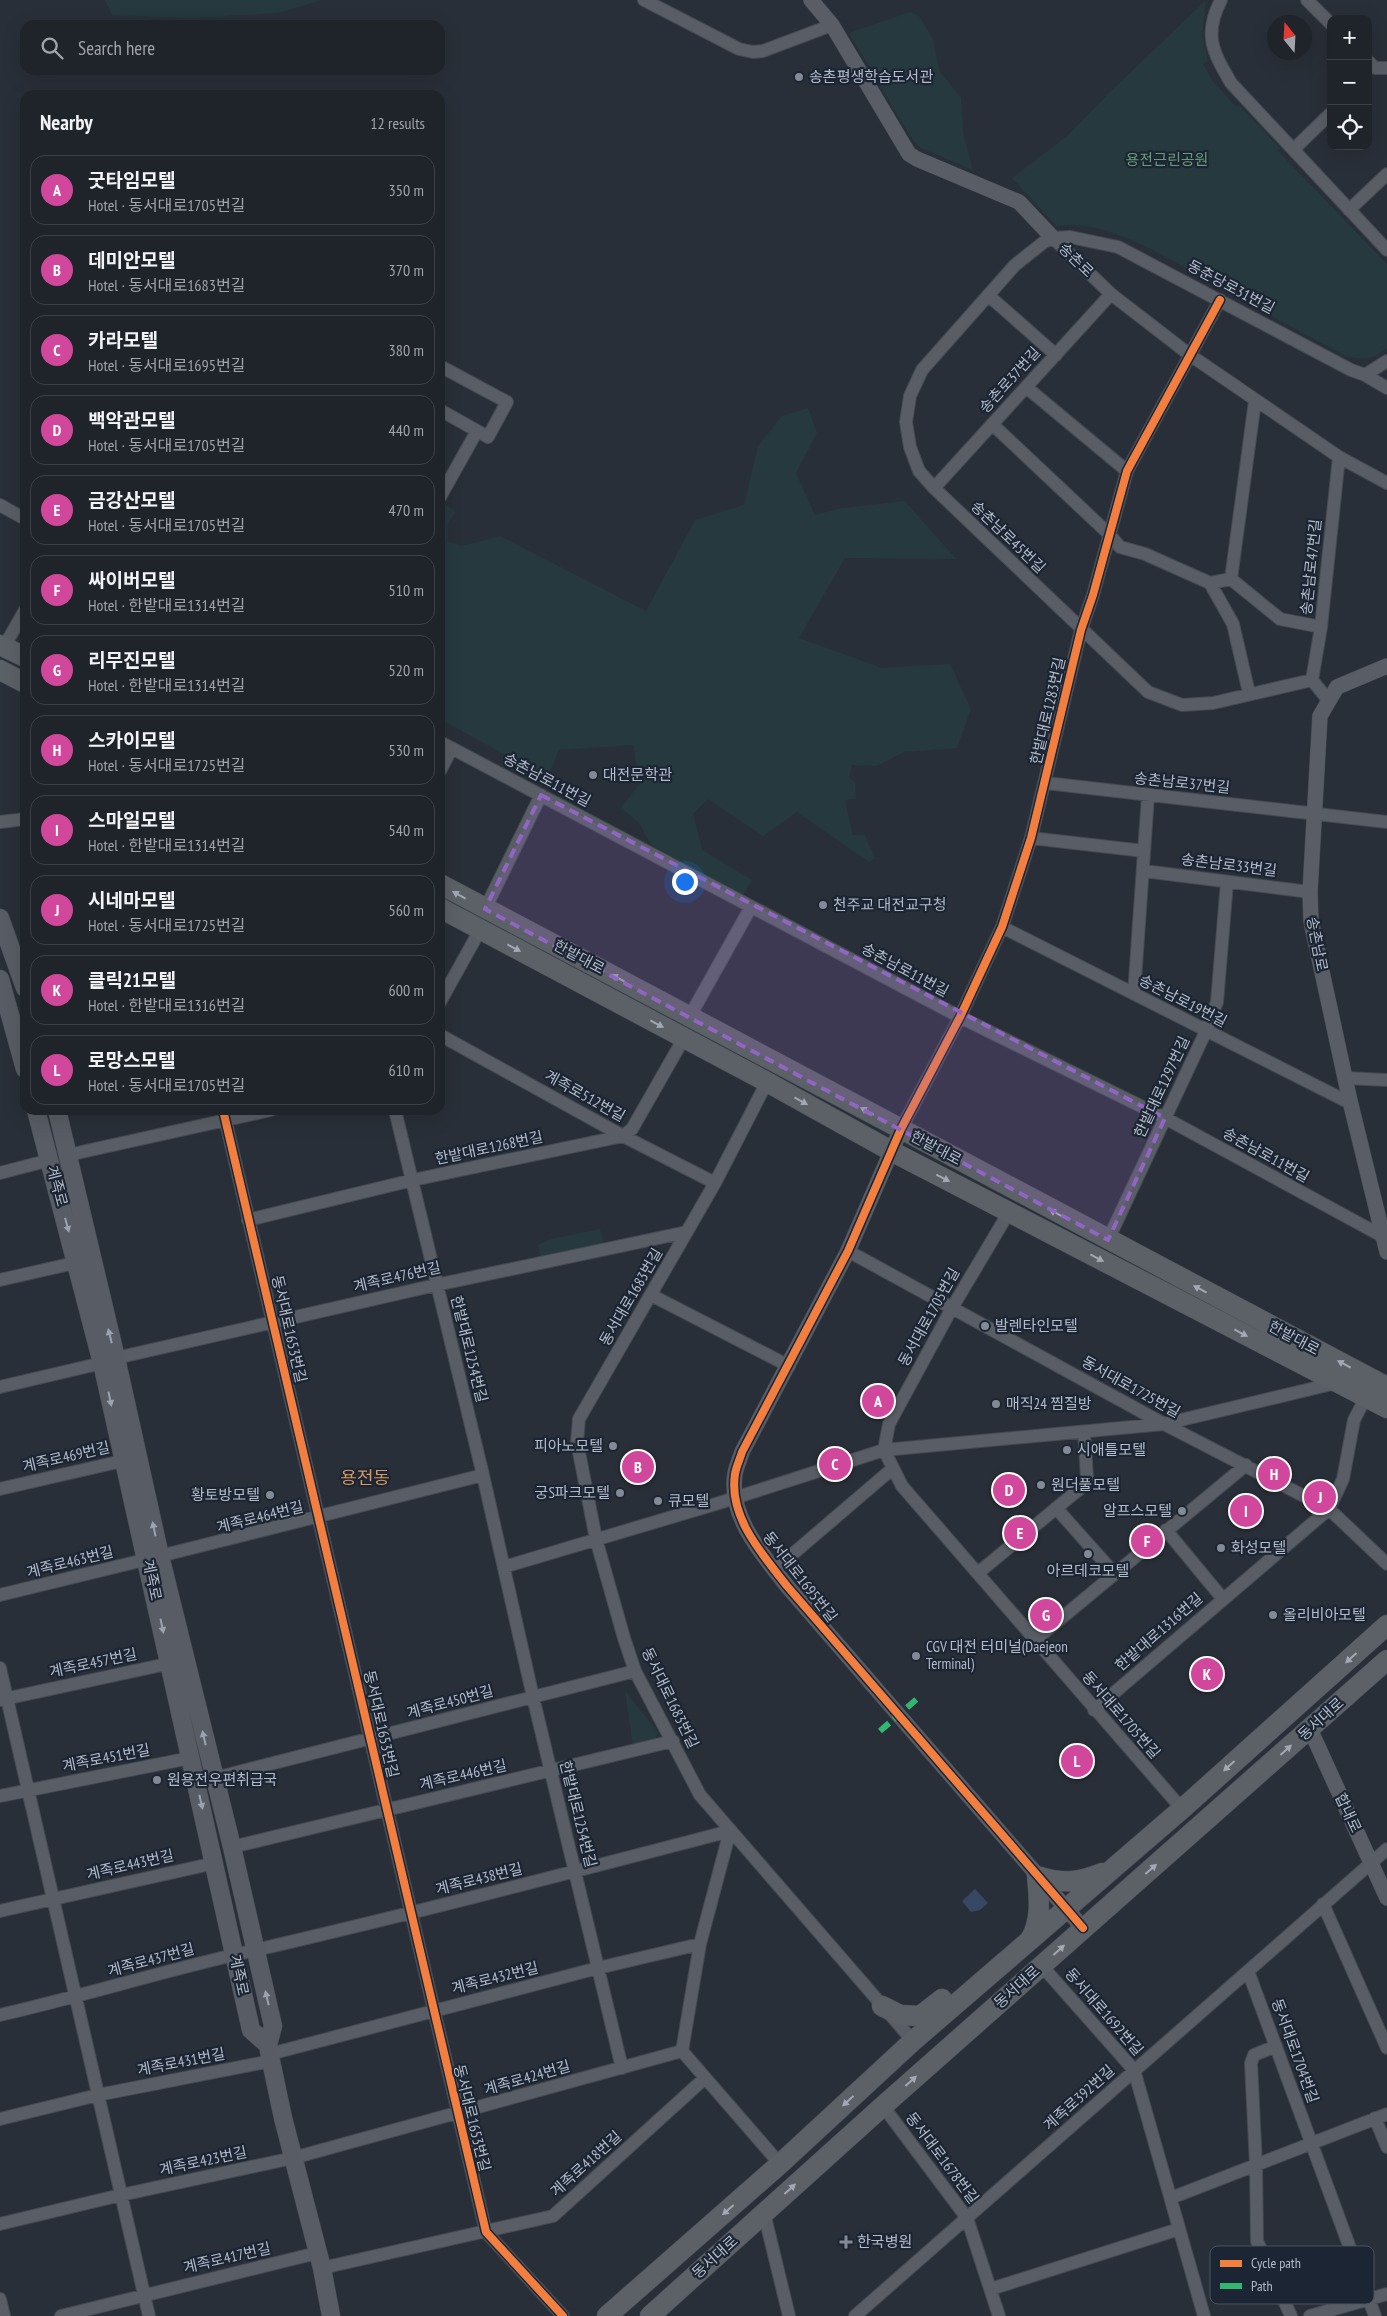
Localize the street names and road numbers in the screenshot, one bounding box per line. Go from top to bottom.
street label: 송촌로 [1055,238,1098,281]
street label: 동춘당로31번길 [1184,256,1278,318]
street label: 송촌로37번길 [975,343,1044,417]
street label: 송촌남로45번길 [967,496,1050,577]
street label: 송촌남로47번길 [1296,518,1325,616]
street label: 한밭대로1283번길 [1026,655,1069,767]
street label: 송촌남로11번길 [500,749,594,811]
street label: 송촌남로37번길 [1133,768,1231,797]
street label: 송촌남로33번길 [1180,849,1278,880]
street label: 송촌남로 [1303,915,1332,973]
street label: 한밭대로 [550,935,608,978]
street label: 송촌남로11번길 [858,939,952,1001]
street label: 송촌남로19번길 [1136,970,1230,1031]
street label: 한밭대로1297번길 [1130,1033,1193,1141]
street label: 계족로512번길 [542,1066,629,1126]
street label: 송촌남로11번길 [1220,1123,1313,1186]
street label: 한밭대로 [907,1126,965,1169]
street label: 한밭대로1268번길 [433,1127,545,1168]
street label: 계족로 [43,1163,72,1208]
street label: 동서대로1683번길 [595,1244,666,1349]
street label: 계족로476번길 [351,1257,443,1296]
street label: 동서대로1705번길 [894,1264,963,1369]
street label: 동서대로1653번길 [268,1273,311,1385]
street label: 한밭대로1254번길 [447,1293,492,1404]
street label: 한밭대로 [1265,1316,1323,1359]
street label: 동서대로1725번길 [1079,1352,1184,1421]
street label: 계족로469번길 [20,1437,112,1476]
street label: 계족로464번길 [214,1496,305,1537]
street label: 동서대로1695번길 [759,1528,842,1626]
street label: 계족로463번길 [24,1541,115,1582]
street label: 계족로 [139,1558,166,1602]
street label: 한밭대로1316번길 [1111,1588,1206,1675]
street label: 계족로457번길 [47,1644,139,1681]
street label: 동서대로1683번길 [638,1644,703,1751]
street label: 동서대로1705번길 [1078,1667,1165,1762]
street label: 동서대로1653번길 [360,1668,403,1780]
street label: 계족로450번길 [404,1681,495,1722]
street label: 동서대로 [1294,1693,1348,1744]
street label: 계족로451번길 [60,1740,152,1775]
street label: 계족로446번길 [417,1755,509,1794]
street label: 한밭대로1254번길 [556,1758,601,1869]
street label: 합내로 [1331,1790,1366,1836]
street label: 계족로443번길 [84,1845,176,1884]
street label: 계족로438번길 [433,1858,524,1899]
street label: 계족로437번길 [105,1939,196,1980]
street label: 계족로 [226,1953,253,1997]
street label: 계족로432번길 [449,1957,540,1998]
street label: 동서대로 [990,1961,1044,2012]
street label: 동서대로1692번길 [1061,1964,1148,2059]
street label: 동서대로1704번길 [1268,1996,1323,2106]
street label: 계족로431번길 [135,2044,227,2079]
street label: 계족로424번길 [481,2056,572,2099]
street label: 계족로392번길 [1039,2061,1118,2135]
street label: 동서대로1653번길 [450,2062,495,2173]
street label: 동서대로1678번길 [902,2108,983,2207]
street label: 계족로418번길 [546,2127,625,2201]
street label: 계족로423번길 [157,2142,249,2179]
street label: 동서대로 [688,2231,742,2282]
street label: 계족로417번길 [181,2238,273,2277]

